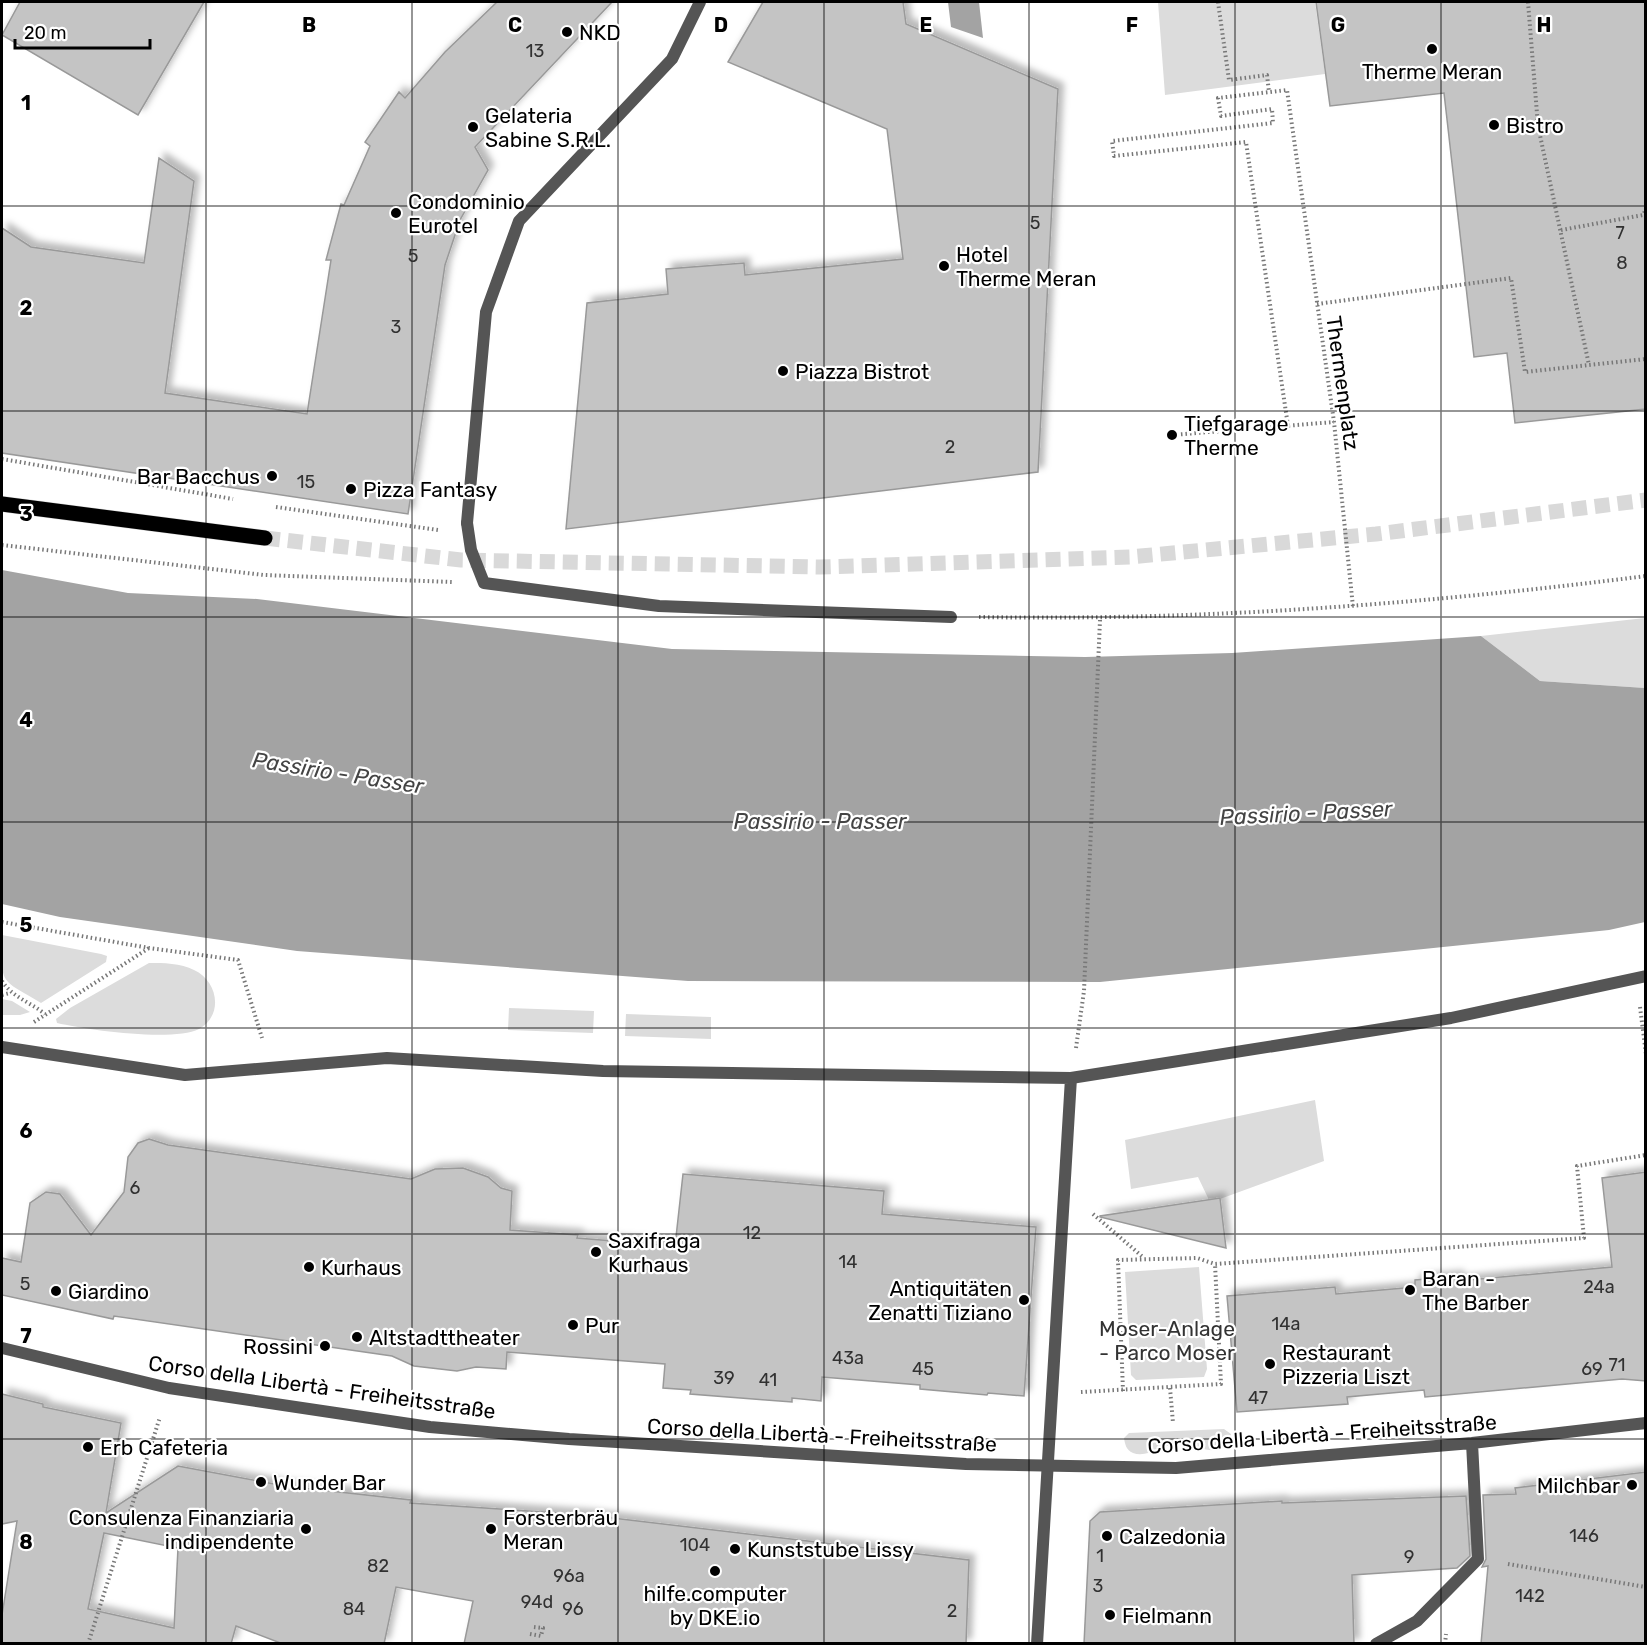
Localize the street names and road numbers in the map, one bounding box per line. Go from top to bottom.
street label: Thermenplatz [1321,314,1365,452]
street label: Corso della Libertà - Freiheitsstraße [147,1350,497,1424]
street label: Corso della Libertà - Freiheitsstraße [1146,1409,1498,1459]
street label: Corso della Libertà - Freiheitsstraße [647,1413,997,1457]

